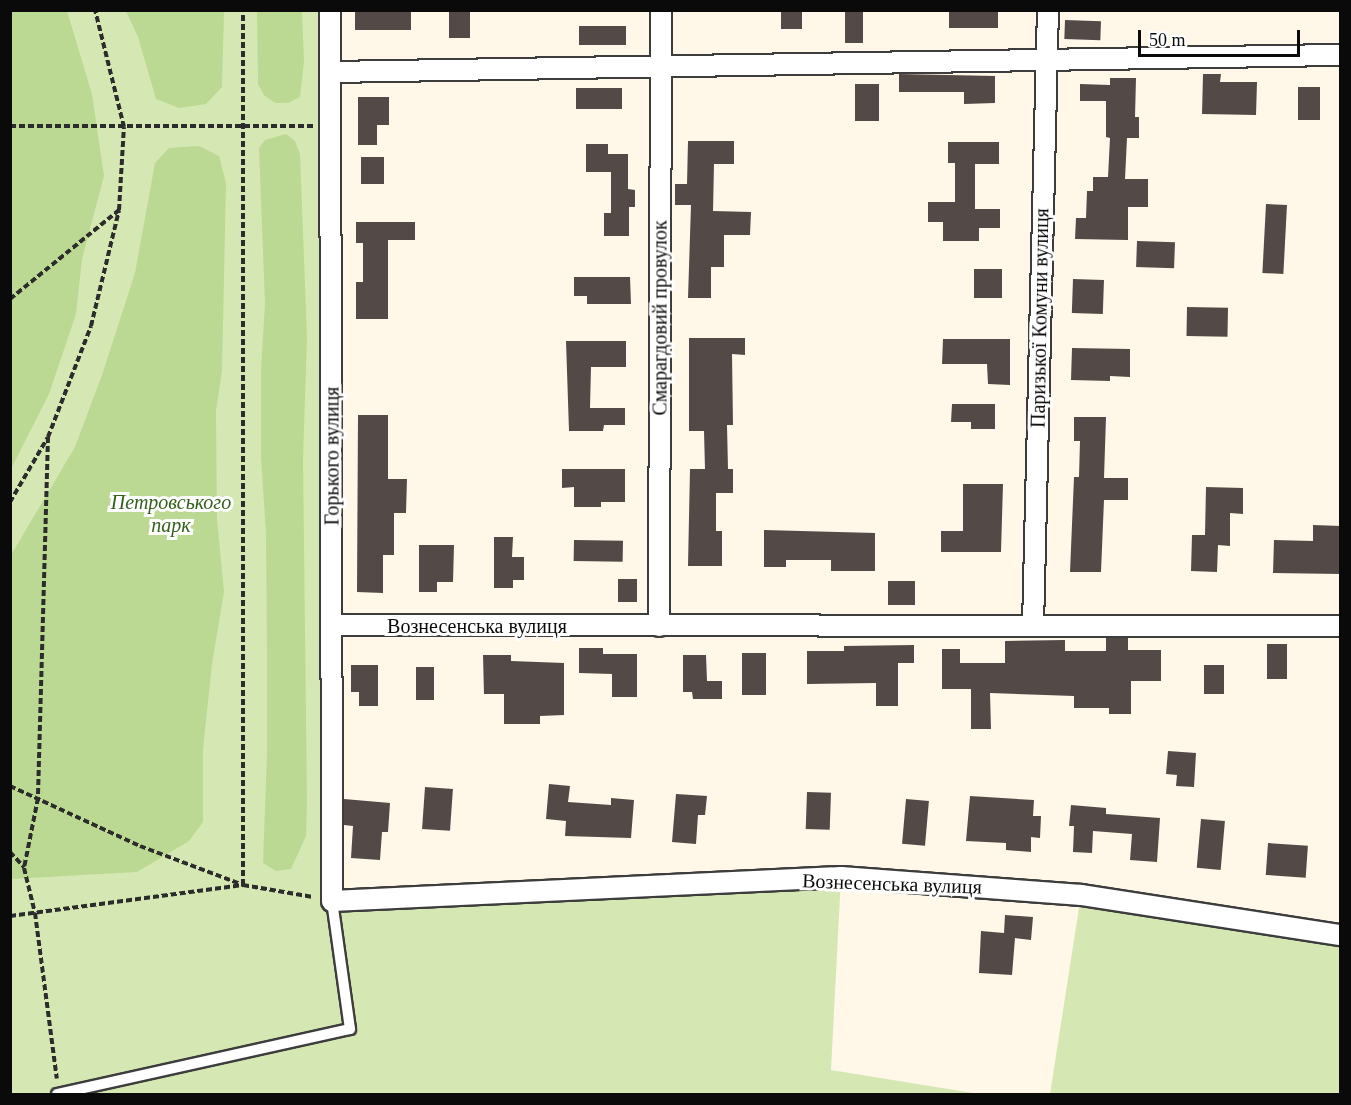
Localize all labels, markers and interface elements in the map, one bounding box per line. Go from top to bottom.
scale bar [1141,18,1303,56]
text: 50 m [1149,30,1186,50]
street label: Паризької Комуни вулиця [1026,208,1054,428]
street label: Смарагдовий провулок [648,220,672,416]
street label: Горького вулиця [320,387,344,525]
park label: Петровського парк [111,490,231,537]
street label: Вознесенська вулиця [387,614,567,638]
street label: Вознесенська вулиця [802,869,982,899]

